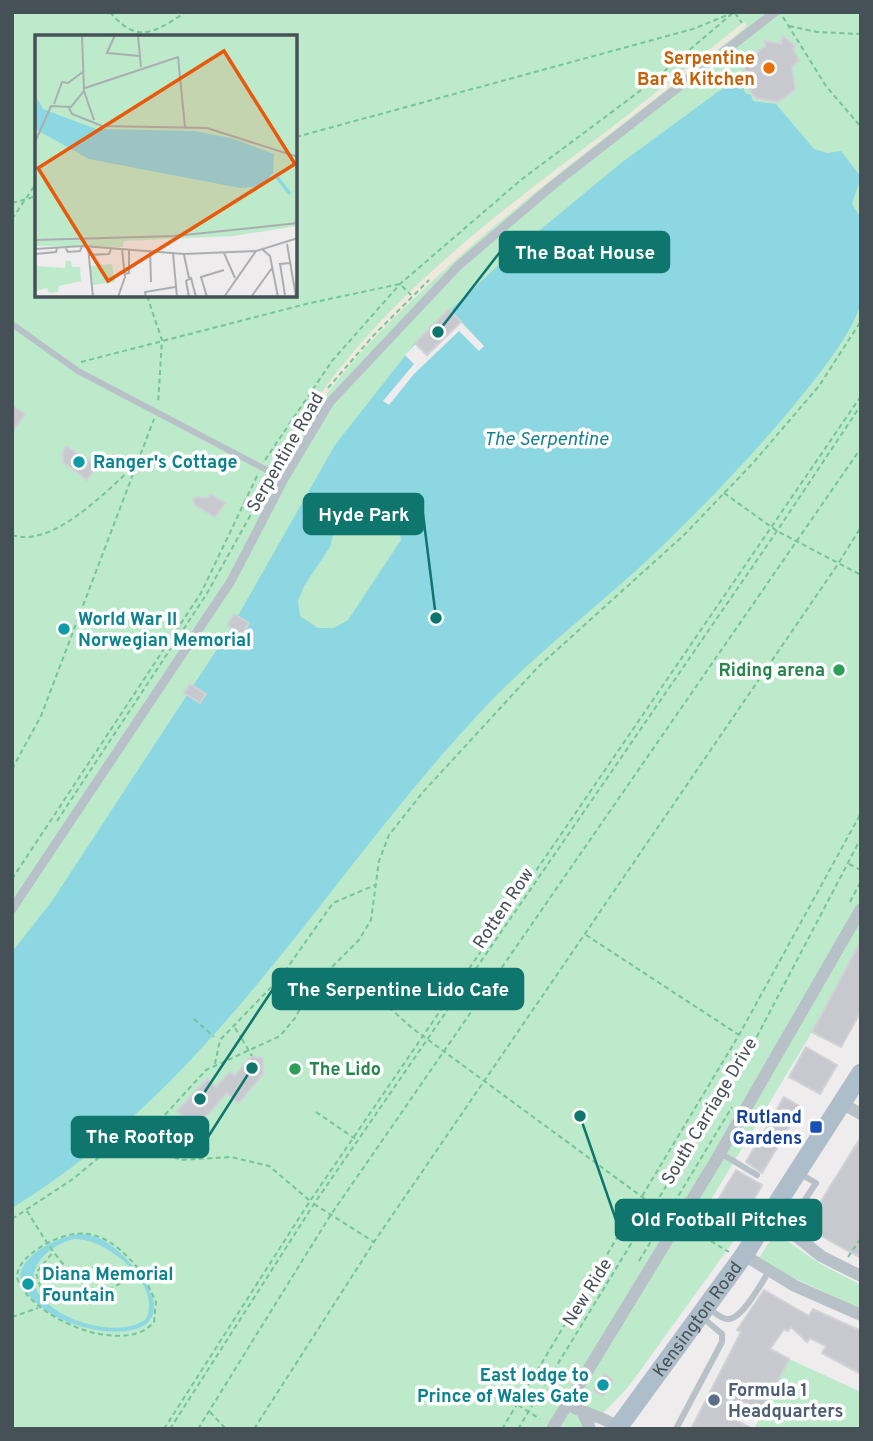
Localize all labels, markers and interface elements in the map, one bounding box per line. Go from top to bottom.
inset map [35,35,298,298]
place label: Serpentine Bar & Kitchen [637,48,755,92]
marker: Serpentine Bar & Kitchen [761,60,777,76]
callout: The Boat House [500,232,669,272]
text: The Boat House [515,242,655,266]
street label: Serpentine Road [243,389,330,517]
water label: The Serpentine [484,428,608,452]
place label: Ranger's Cottage [93,452,237,475]
marker: Ranger's Cottage [71,454,87,470]
callout: Hyde Park [304,494,423,534]
text: Hyde Park [318,504,410,528]
place label: World War II Norwegian Memorial [78,609,251,653]
marker: World War II Norwegian Memorial [56,621,72,637]
place label: Riding arena [718,660,825,683]
marker: Riding arena [831,662,847,678]
street label: Rotten Row [469,864,540,954]
callout: The Serpentine Lido Cafe [273,969,523,1009]
text: The Serpentine Lido Cafe [287,979,509,1003]
street label: South Carriage Drive [657,1034,763,1189]
place label: The Lido [309,1059,381,1082]
marker: The Lido [287,1061,303,1077]
place label: Rutland Gardens [733,1107,802,1151]
callout: The Rooftop [72,1117,208,1157]
marker: Rutland Gardens [808,1119,824,1135]
text: The Rooftop [86,1126,194,1150]
callout: Old Football Pitches [616,1200,821,1240]
text: Old Football Pitches [631,1209,807,1233]
street label: New Ride [558,1255,618,1331]
street label: Kensington Road [649,1258,748,1382]
place label: Diana Memorial Fountain [42,1264,174,1308]
marker: Diana Memorial Fountain [20,1276,36,1292]
place label: East lodge to Prince of Wales Gate [417,1365,589,1409]
marker: East lodge to Prince of Wales Gate [595,1377,611,1393]
place label: Formula 1 Headquarters [728,1380,843,1424]
marker: Formula 1 Headquarters [706,1392,722,1408]

